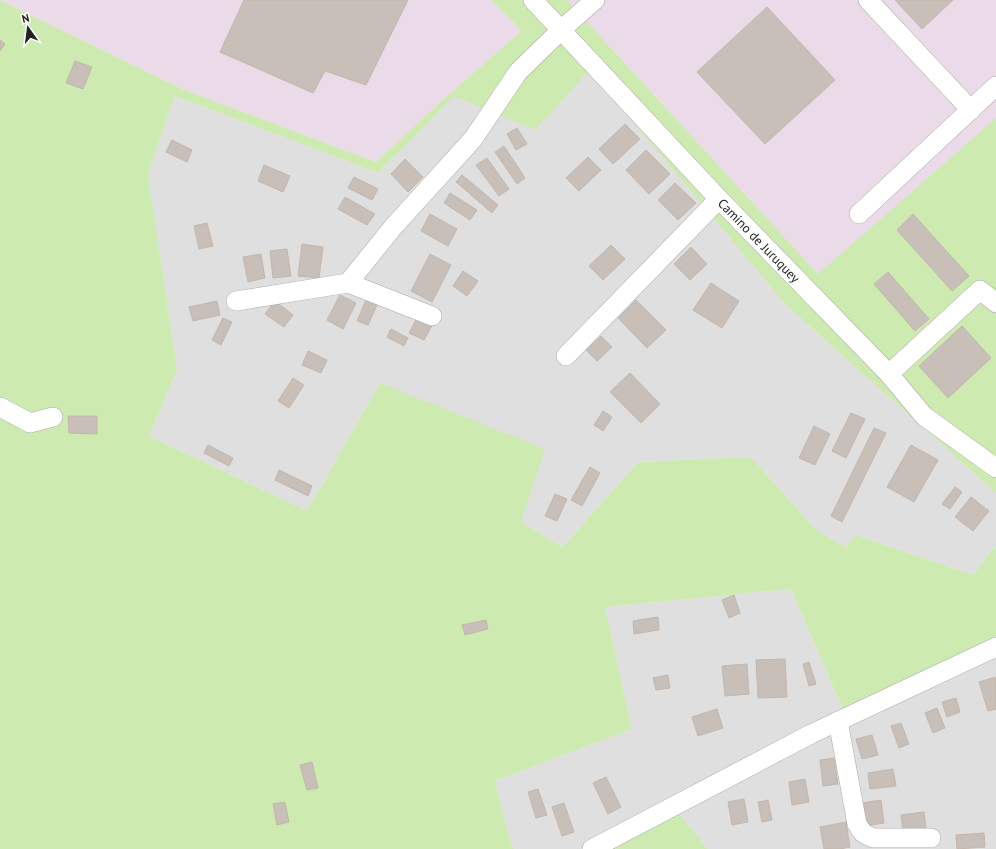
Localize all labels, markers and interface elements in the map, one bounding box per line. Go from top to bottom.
north arrow [8,8,48,48]
text: N [20,11,31,26]
street label: Camino de Juruquey [714,195,804,286]

